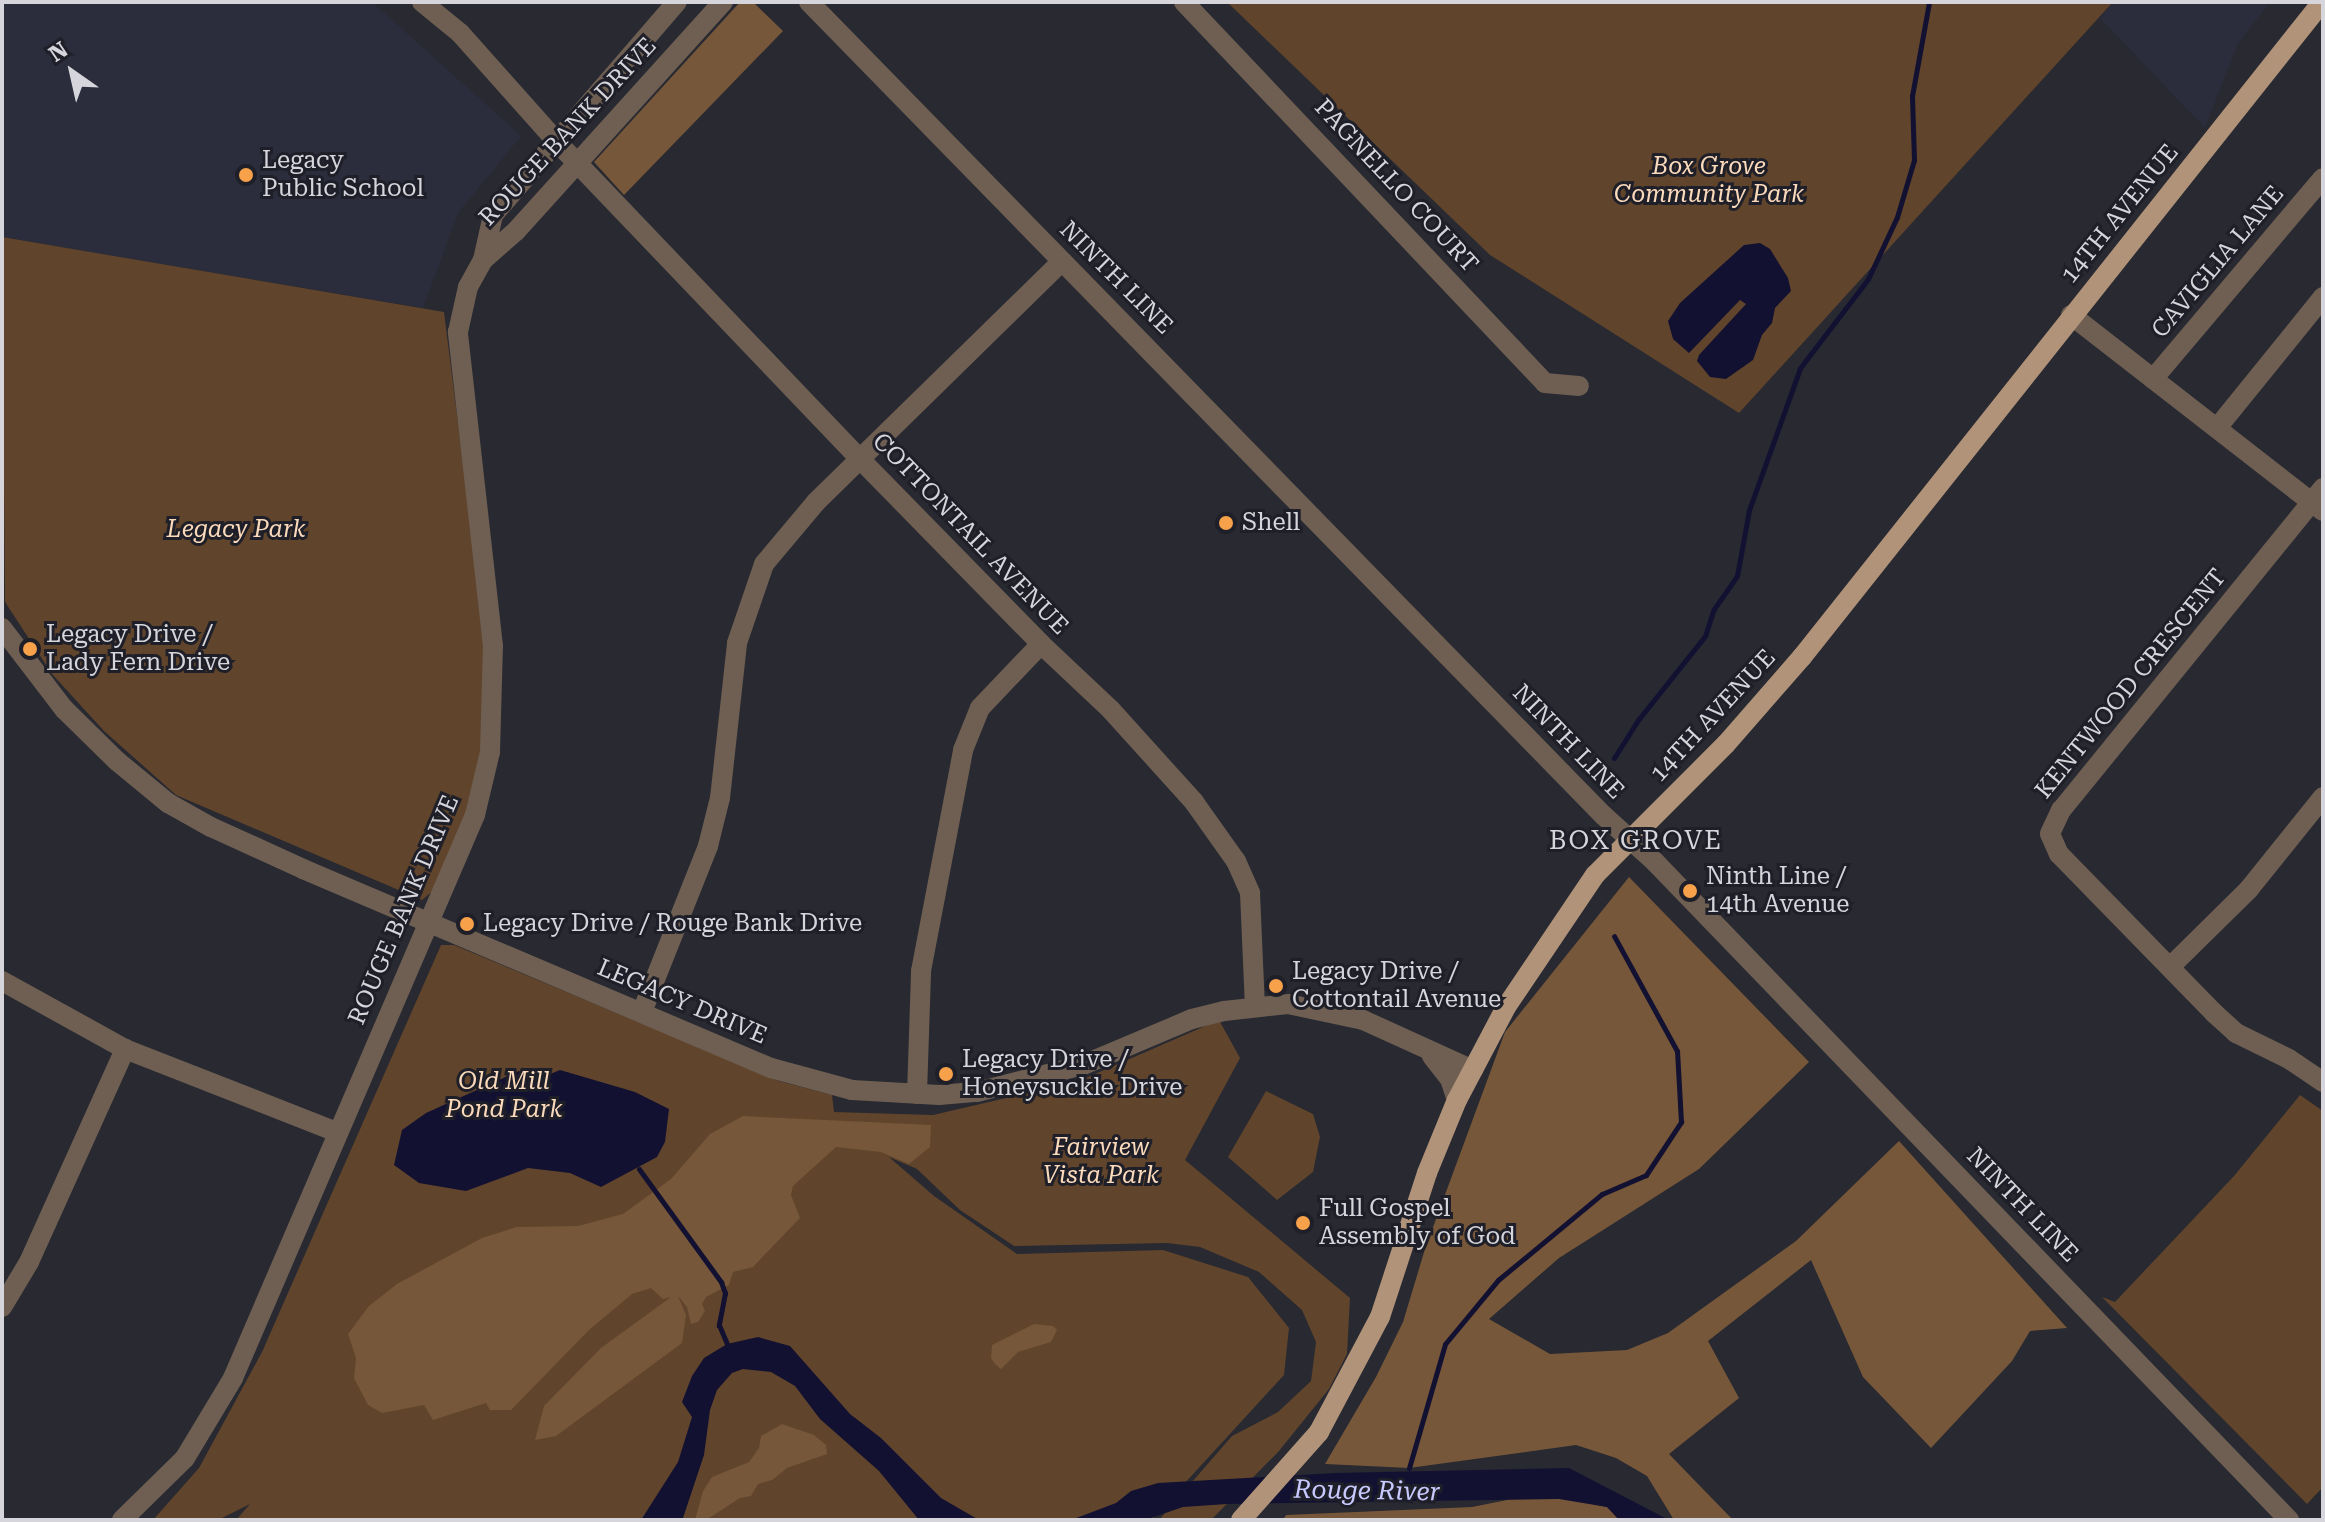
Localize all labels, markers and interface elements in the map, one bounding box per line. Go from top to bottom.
north arrow [32,32,112,112]
street label: ROUGE BANK DRIVE [473,32,663,232]
text: N [44,37,72,67]
street label: PAGNELLO COURT [1308,93,1484,279]
street label: 14TH AVENUE [2055,139,2185,289]
place label: Legacy Public School [262,147,424,203]
park label: Box Grove Community Park [1614,153,1804,209]
marker: Legacy Public School [237,166,255,184]
street label: CAVIGLIA LANE [2146,180,2290,344]
street label: NINTH LINE [1054,216,1178,340]
street label: COTTONTAIL AVENUE [866,427,1074,641]
place label: Shell [1242,509,1300,537]
marker: Shell [1217,514,1235,532]
park label: Legacy Park [167,516,305,544]
street label: KENTWOOD CRESCENT [2029,563,2233,805]
place label: Legacy Drive / Lady Fern Drive [46,621,230,677]
marker: Legacy Drive / Lady Fern Drive [21,640,39,658]
street label: 14TH AVENUE [1644,644,1782,788]
street label: NINTH LINE [1506,679,1630,805]
street label: ROUGE BANK DRIVE [343,791,465,1029]
district label: BOX GROVE [1549,825,1723,857]
place label: Ninth Line / 14th Avenue [1706,863,1849,919]
marker: Ninth Line / 14th Avenue [1681,882,1699,900]
place label: Legacy Drive / Rouge Bank Drive [483,910,862,938]
marker: Legacy Drive / Rouge Bank Drive [458,915,476,933]
street label: LEGACY DRIVE [593,953,771,1051]
place label: Legacy Drive / Cottontail Avenue [1292,958,1501,1014]
marker: Legacy Drive / Cottontail Avenue [1267,977,1285,995]
place label: Legacy Drive / Honeysuckle Drive [962,1046,1182,1102]
marker: Legacy Drive / Honeysuckle Drive [937,1065,955,1083]
park label: Old Mill Pond Park [445,1068,563,1124]
park label: Fairview Vista Park [1043,1134,1159,1190]
street label: NINTH LINE [1960,1142,2084,1268]
place label: Full Gospel Assembly of God [1319,1195,1516,1251]
marker: Full Gospel Assembly of God [1294,1214,1312,1232]
water label: Rouge River [1293,1474,1441,1508]

